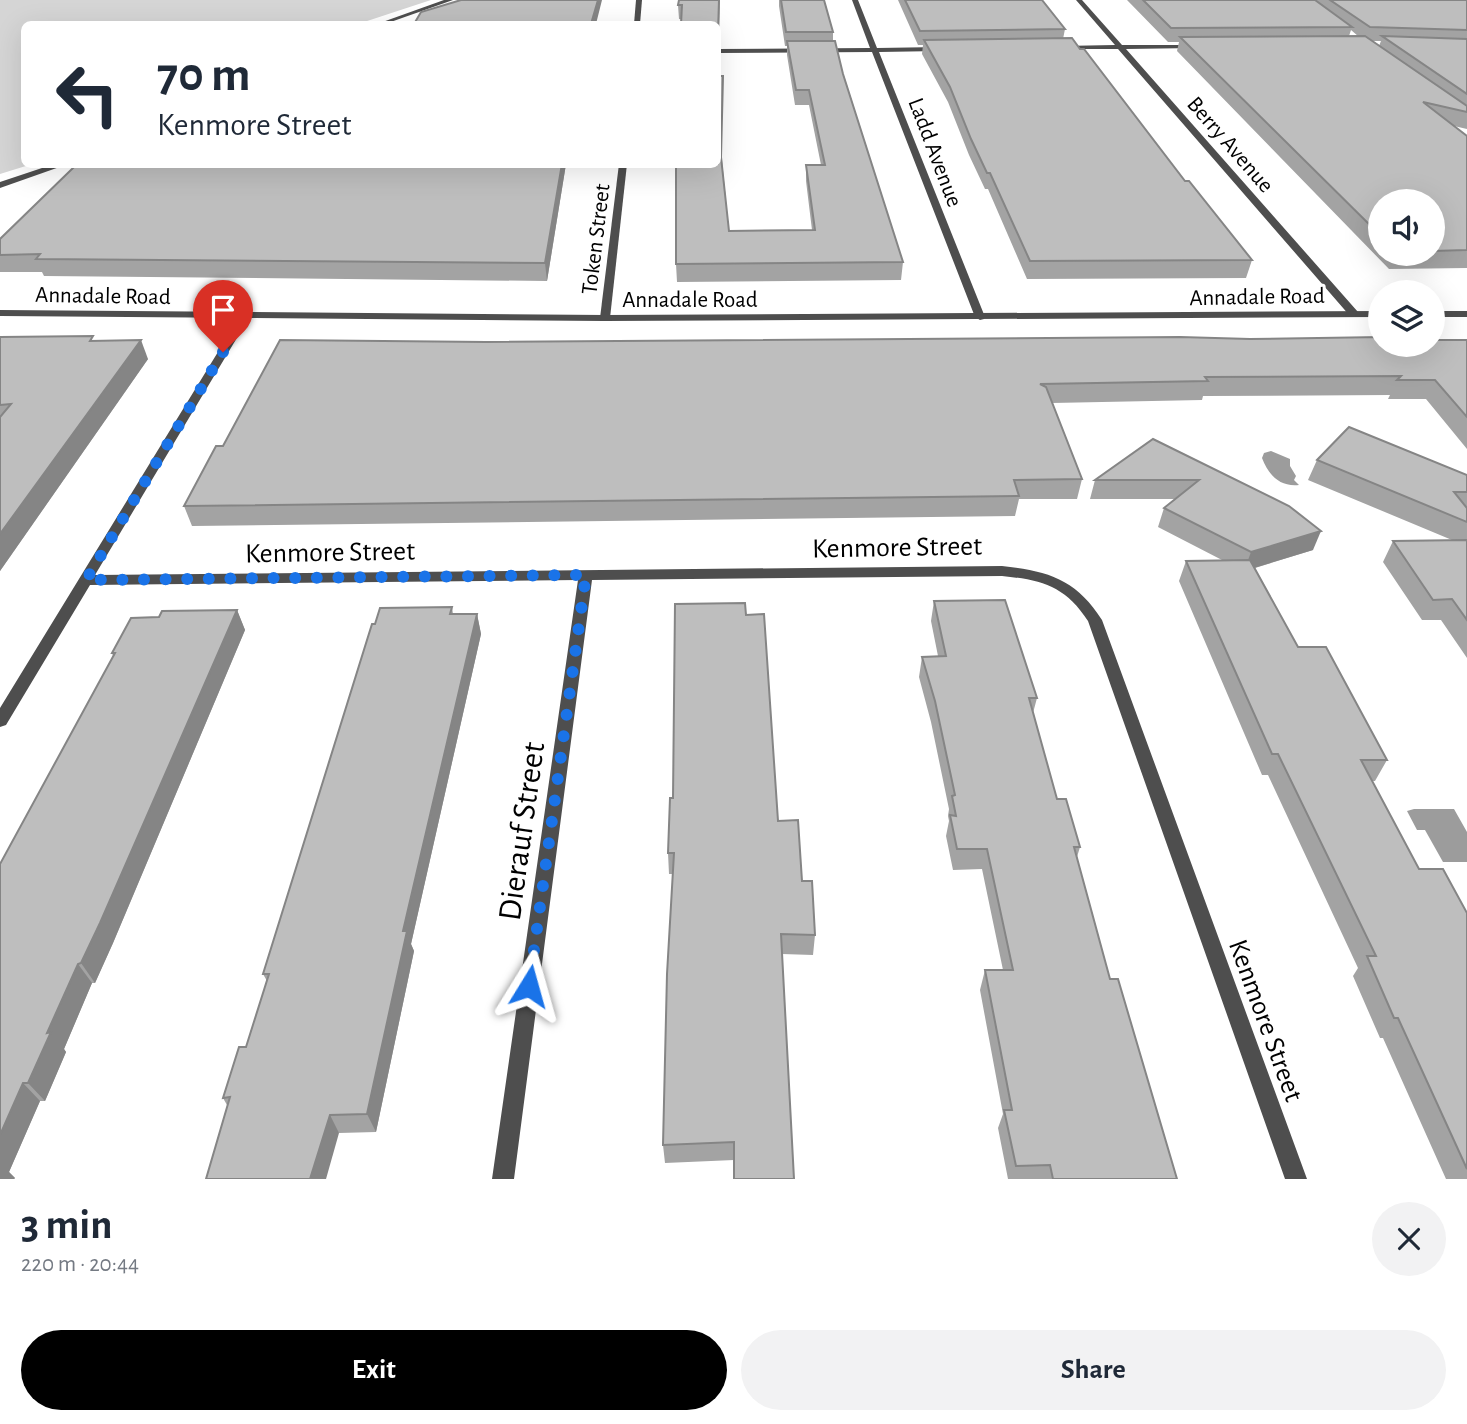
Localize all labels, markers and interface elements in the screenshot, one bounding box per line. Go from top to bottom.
icon: left [42,49,133,140]
text: 70 m [157,51,251,100]
street label: Berry Avenue [1182,93,1277,197]
street label: Ladd Avenue [903,95,966,210]
text: Kenmore Street [157,109,351,141]
street label: Token Street [578,182,615,296]
map controls [1368,189,1445,357]
button: sound [1368,189,1445,266]
pin [193,280,253,352]
button: layers [1368,280,1445,357]
street label: Annadale Road [35,284,171,309]
street label: Annadale Road [1189,285,1325,310]
street label: Annadale Road [622,289,758,312]
icon: arrive [204,291,242,329]
street label: Kenmore Street [812,533,982,563]
street label: Kenmore Street [245,538,415,568]
street label: Dierauf Street [494,740,551,923]
street label: Kenmore Street [1223,936,1307,1105]
position arrow [492,949,566,1023]
button: close [1372,1202,1446,1276]
text: 3 min [21,1204,113,1246]
text: 220 m · 20:44 [21,1253,139,1276]
button: Exit [21,1330,727,1410]
button: Share [741,1330,1446,1410]

